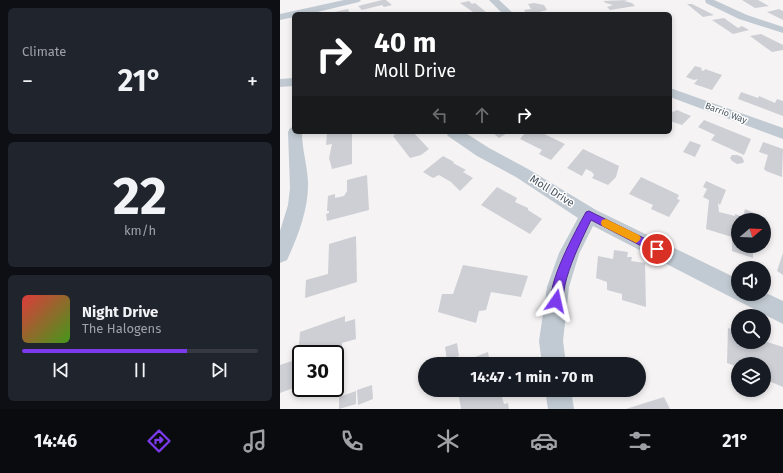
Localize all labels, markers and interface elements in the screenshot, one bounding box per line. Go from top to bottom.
text: 40 m [374,26,437,59]
icon: right [308,28,360,80]
text: Climate [22,44,66,59]
text: Moll Drive [374,60,456,82]
text: 21° [118,63,162,99]
text: − [22,68,33,95]
text: + [247,68,258,95]
street label: Barrio Way [704,100,749,126]
icon: left [429,104,451,126]
icon: ahead [471,104,493,126]
icon: right [513,104,535,126]
text: 22 [113,165,167,228]
street label: Moll Drive [527,172,577,210]
north arrow [731,213,771,253]
map controls [731,213,771,397]
text: km/h [124,223,156,238]
pin [640,232,674,266]
icon: arrive [646,238,668,260]
button: sound [731,261,771,301]
position arrow [535,280,577,322]
text: Night Drive [82,303,158,321]
button: search [731,309,771,349]
text: The Halogens [82,321,161,336]
speed limit sign: 30 [292,345,344,397]
button: layers [731,357,771,397]
icon: previous [50,359,72,381]
icon: pause [129,359,151,381]
icon: next [208,359,230,381]
text: 14:47 · 1 min · 70 m [470,368,594,386]
icon: directions [145,427,173,455]
icon: music [241,427,269,455]
icon: phone [338,427,366,455]
icon: climate [434,427,462,455]
icon: car [530,427,558,455]
icon: filters [626,427,654,455]
text: 14:46 [34,430,77,452]
text: 21° [722,430,749,452]

